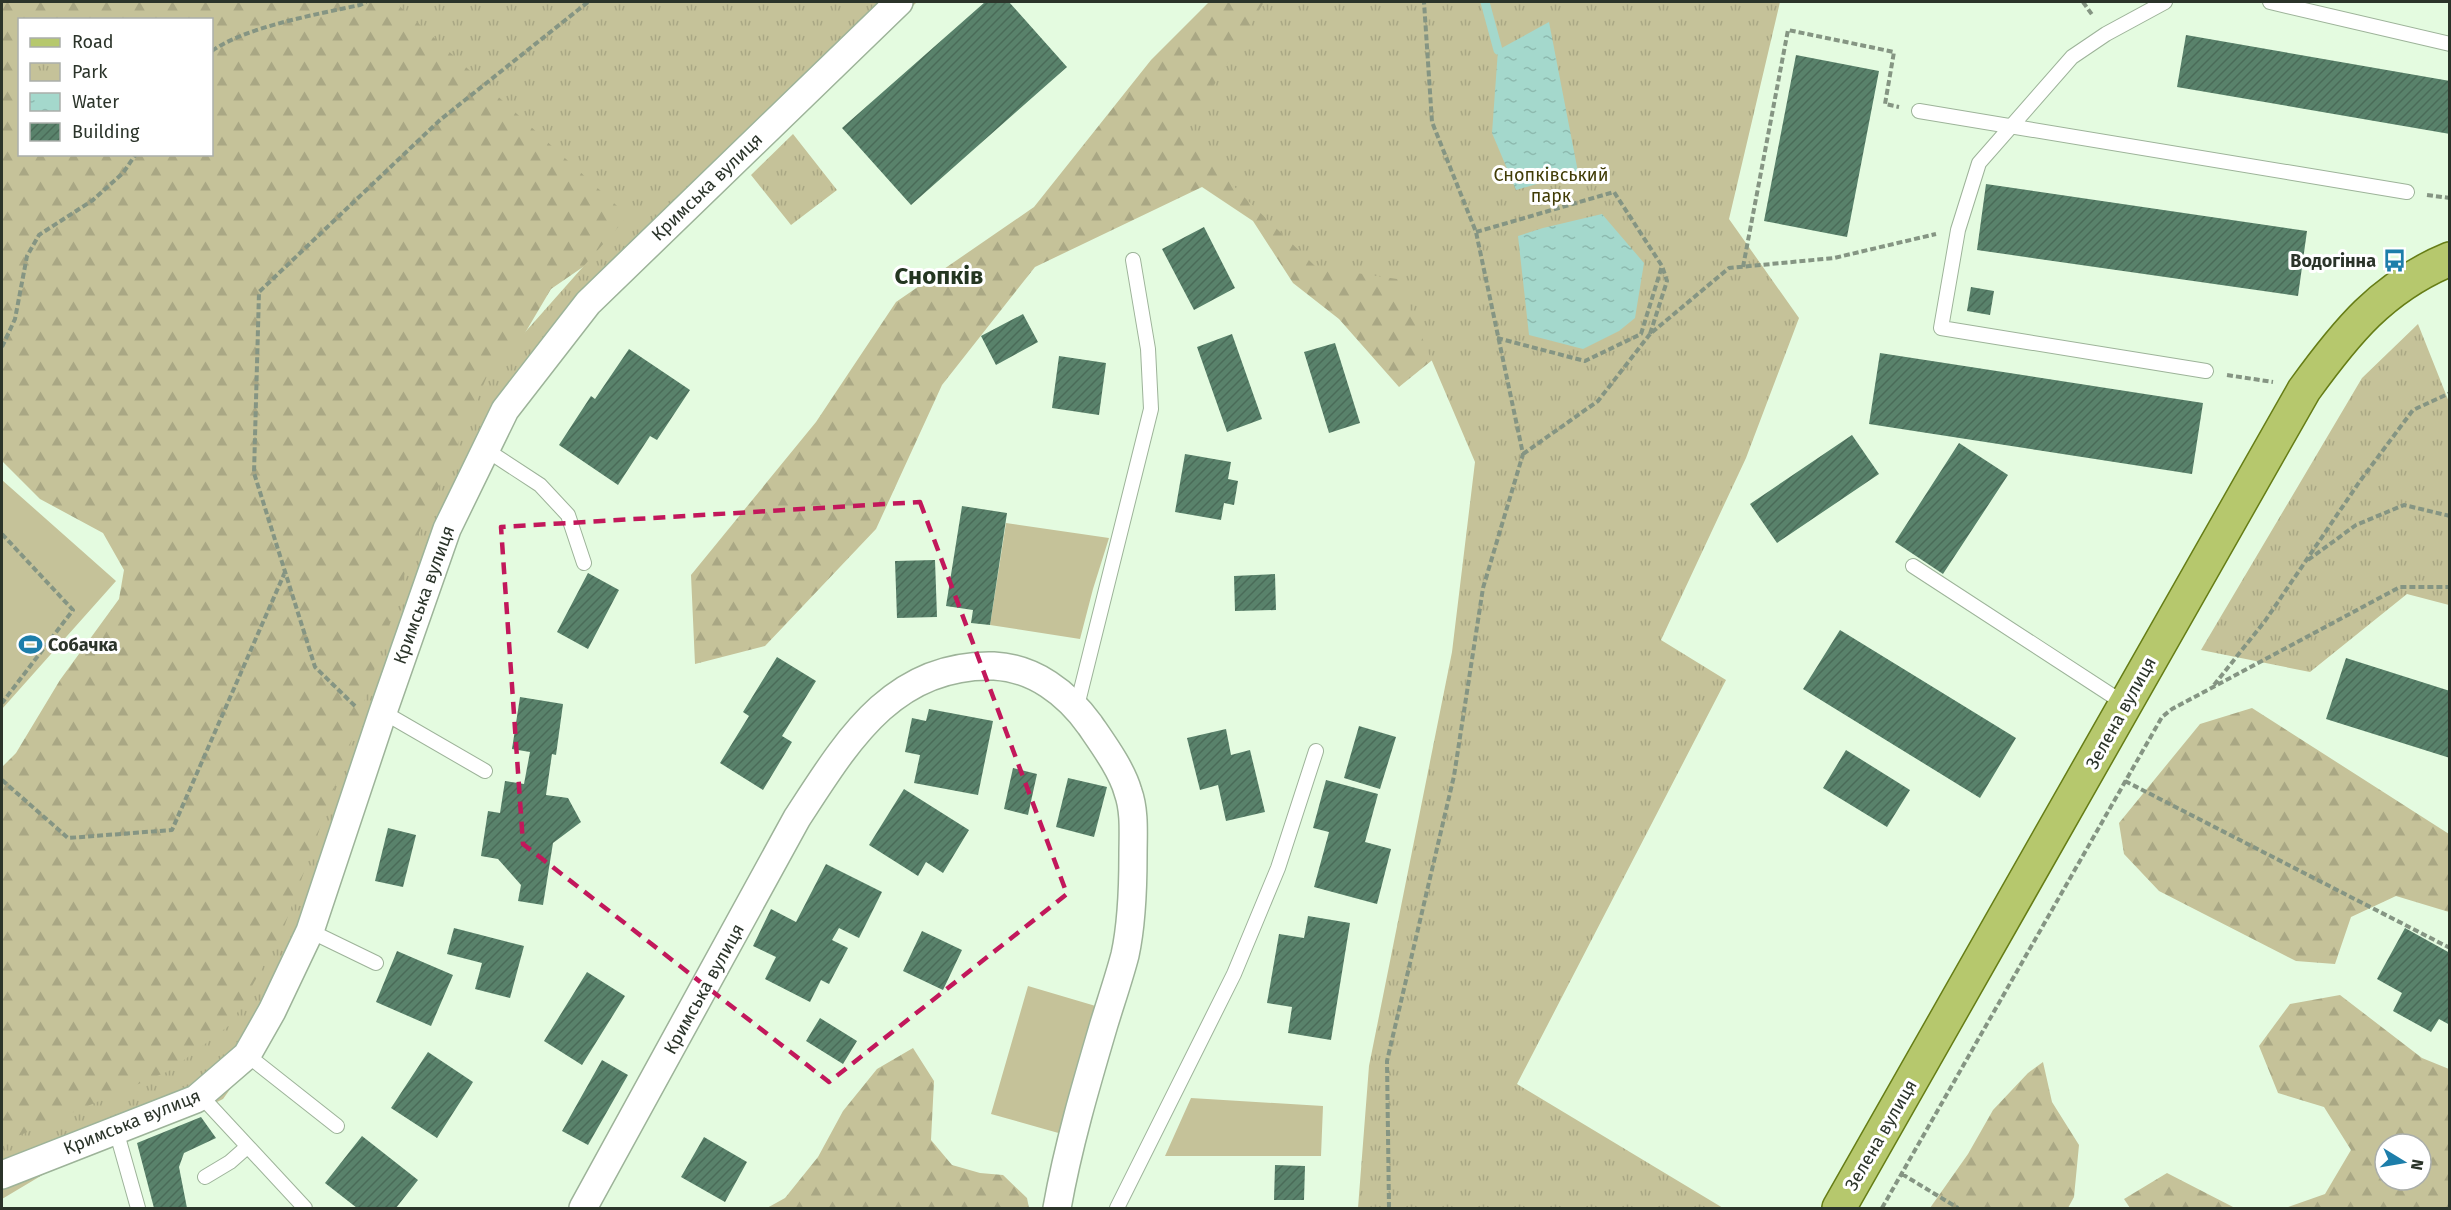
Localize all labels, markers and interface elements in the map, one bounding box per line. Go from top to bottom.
legend [18,18,213,156]
text: Road [72,31,114,53]
text: Park [72,61,108,83]
text: Water [72,91,119,113]
text: Building [72,121,140,143]
street label: Кримська вулиця [647,128,767,246]
park label: Снопківський парк [1494,164,1608,207]
bus stop icon: Водогінна [2381,248,2407,274]
place label: Водогінна [2290,250,2376,272]
district label: Снопків [895,262,983,290]
street label: Кримська вулиця [389,523,459,667]
sports icon: Собачка [17,632,43,658]
place label: Собачка [48,634,118,656]
street label: Зелена вулиця [2081,653,2161,773]
street label: Кримська вулиця [659,920,749,1058]
street label: Зелена вулиця [1840,1076,1922,1194]
street label: Кримська вулиця [60,1084,204,1160]
north arrow [2373,1132,2433,1192]
text: N [2407,1158,2428,1172]

